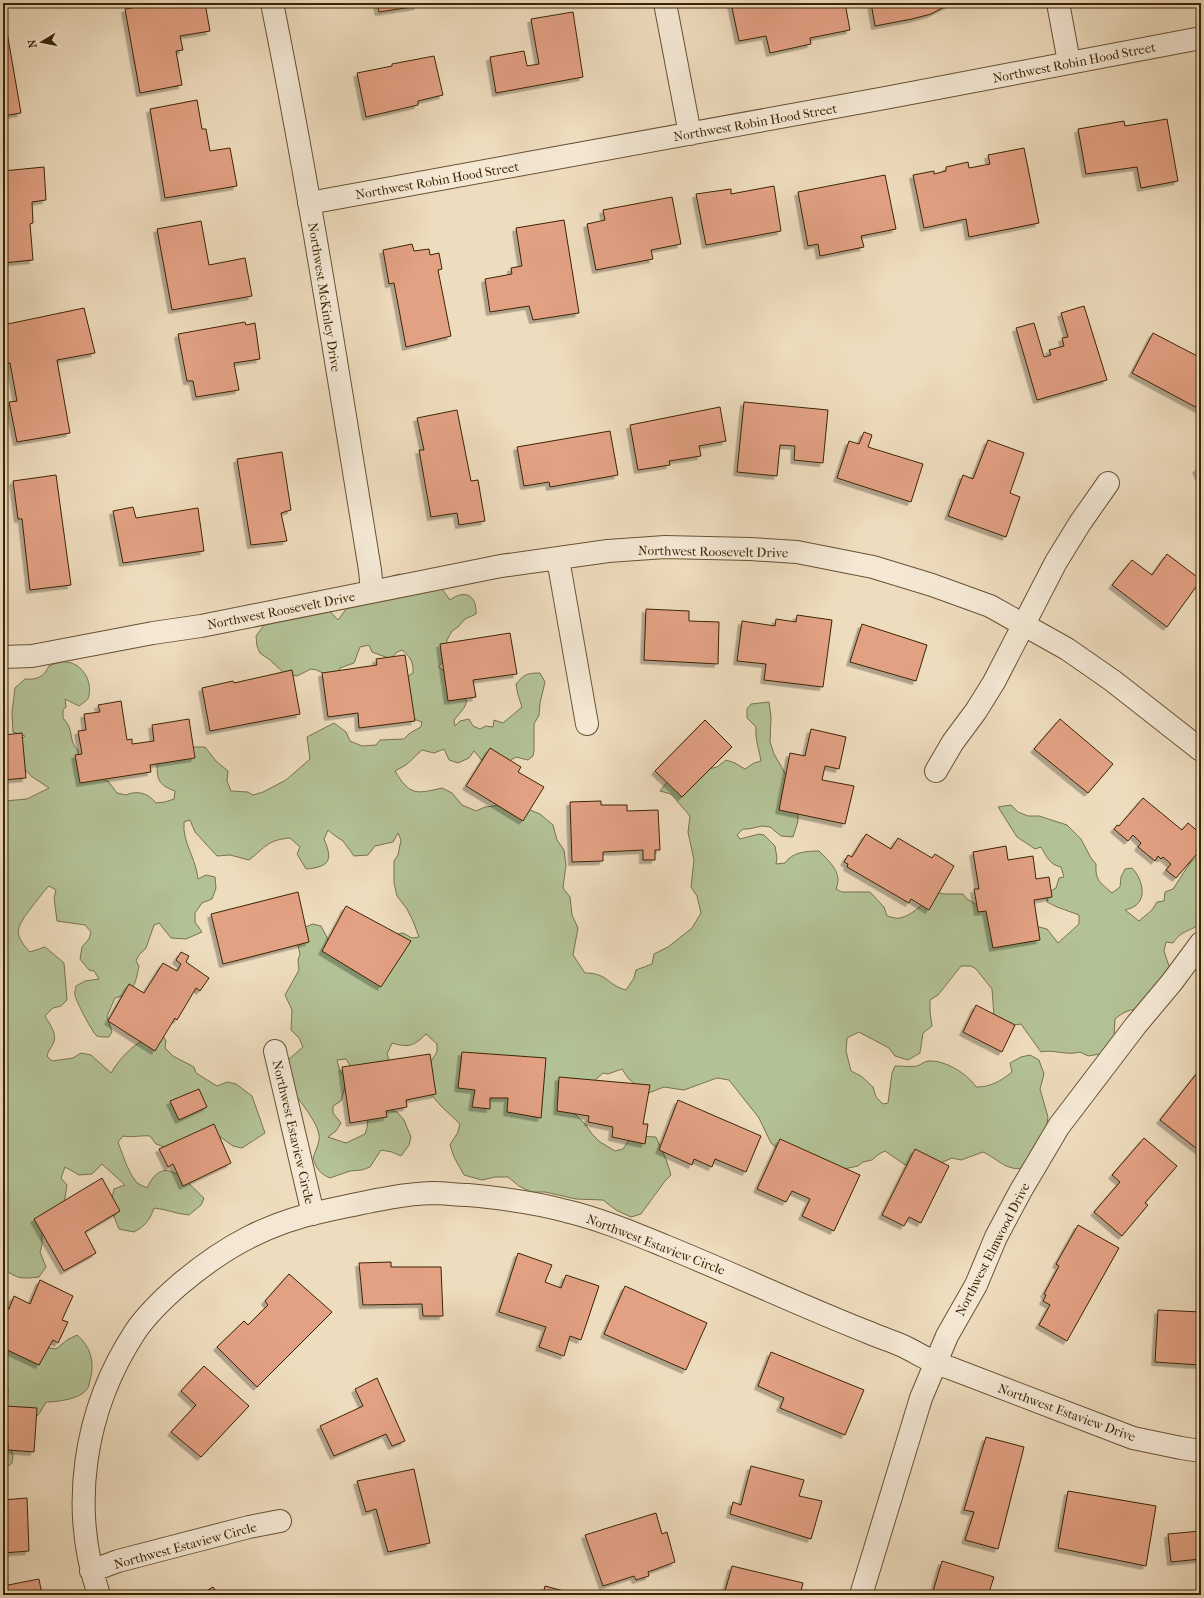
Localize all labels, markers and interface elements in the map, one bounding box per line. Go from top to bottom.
north arrow [22,22,62,62]
text: N [25,38,40,49]
street label: Northwest Robin Hood Street [991,39,1157,86]
street label: Northwest Robin Hood Street [672,101,838,144]
street label: Northwest Robin Hood Street [354,159,520,202]
street label: Northwest McKinley Drive [305,221,344,373]
street label: Northwest Roosevelt Drive [638,543,789,560]
street label: Northwest Roosevelt Drive [206,589,357,632]
street label: Northwest Estaview Circle [270,1059,318,1206]
street label: Northwest Elmwood Drive [952,1179,1033,1318]
street label: Northwest Estaview Circle [584,1211,728,1278]
street label: Northwest Estaview Drive [996,1381,1138,1445]
street label: Northwest Estaview Circle [112,1519,259,1572]

